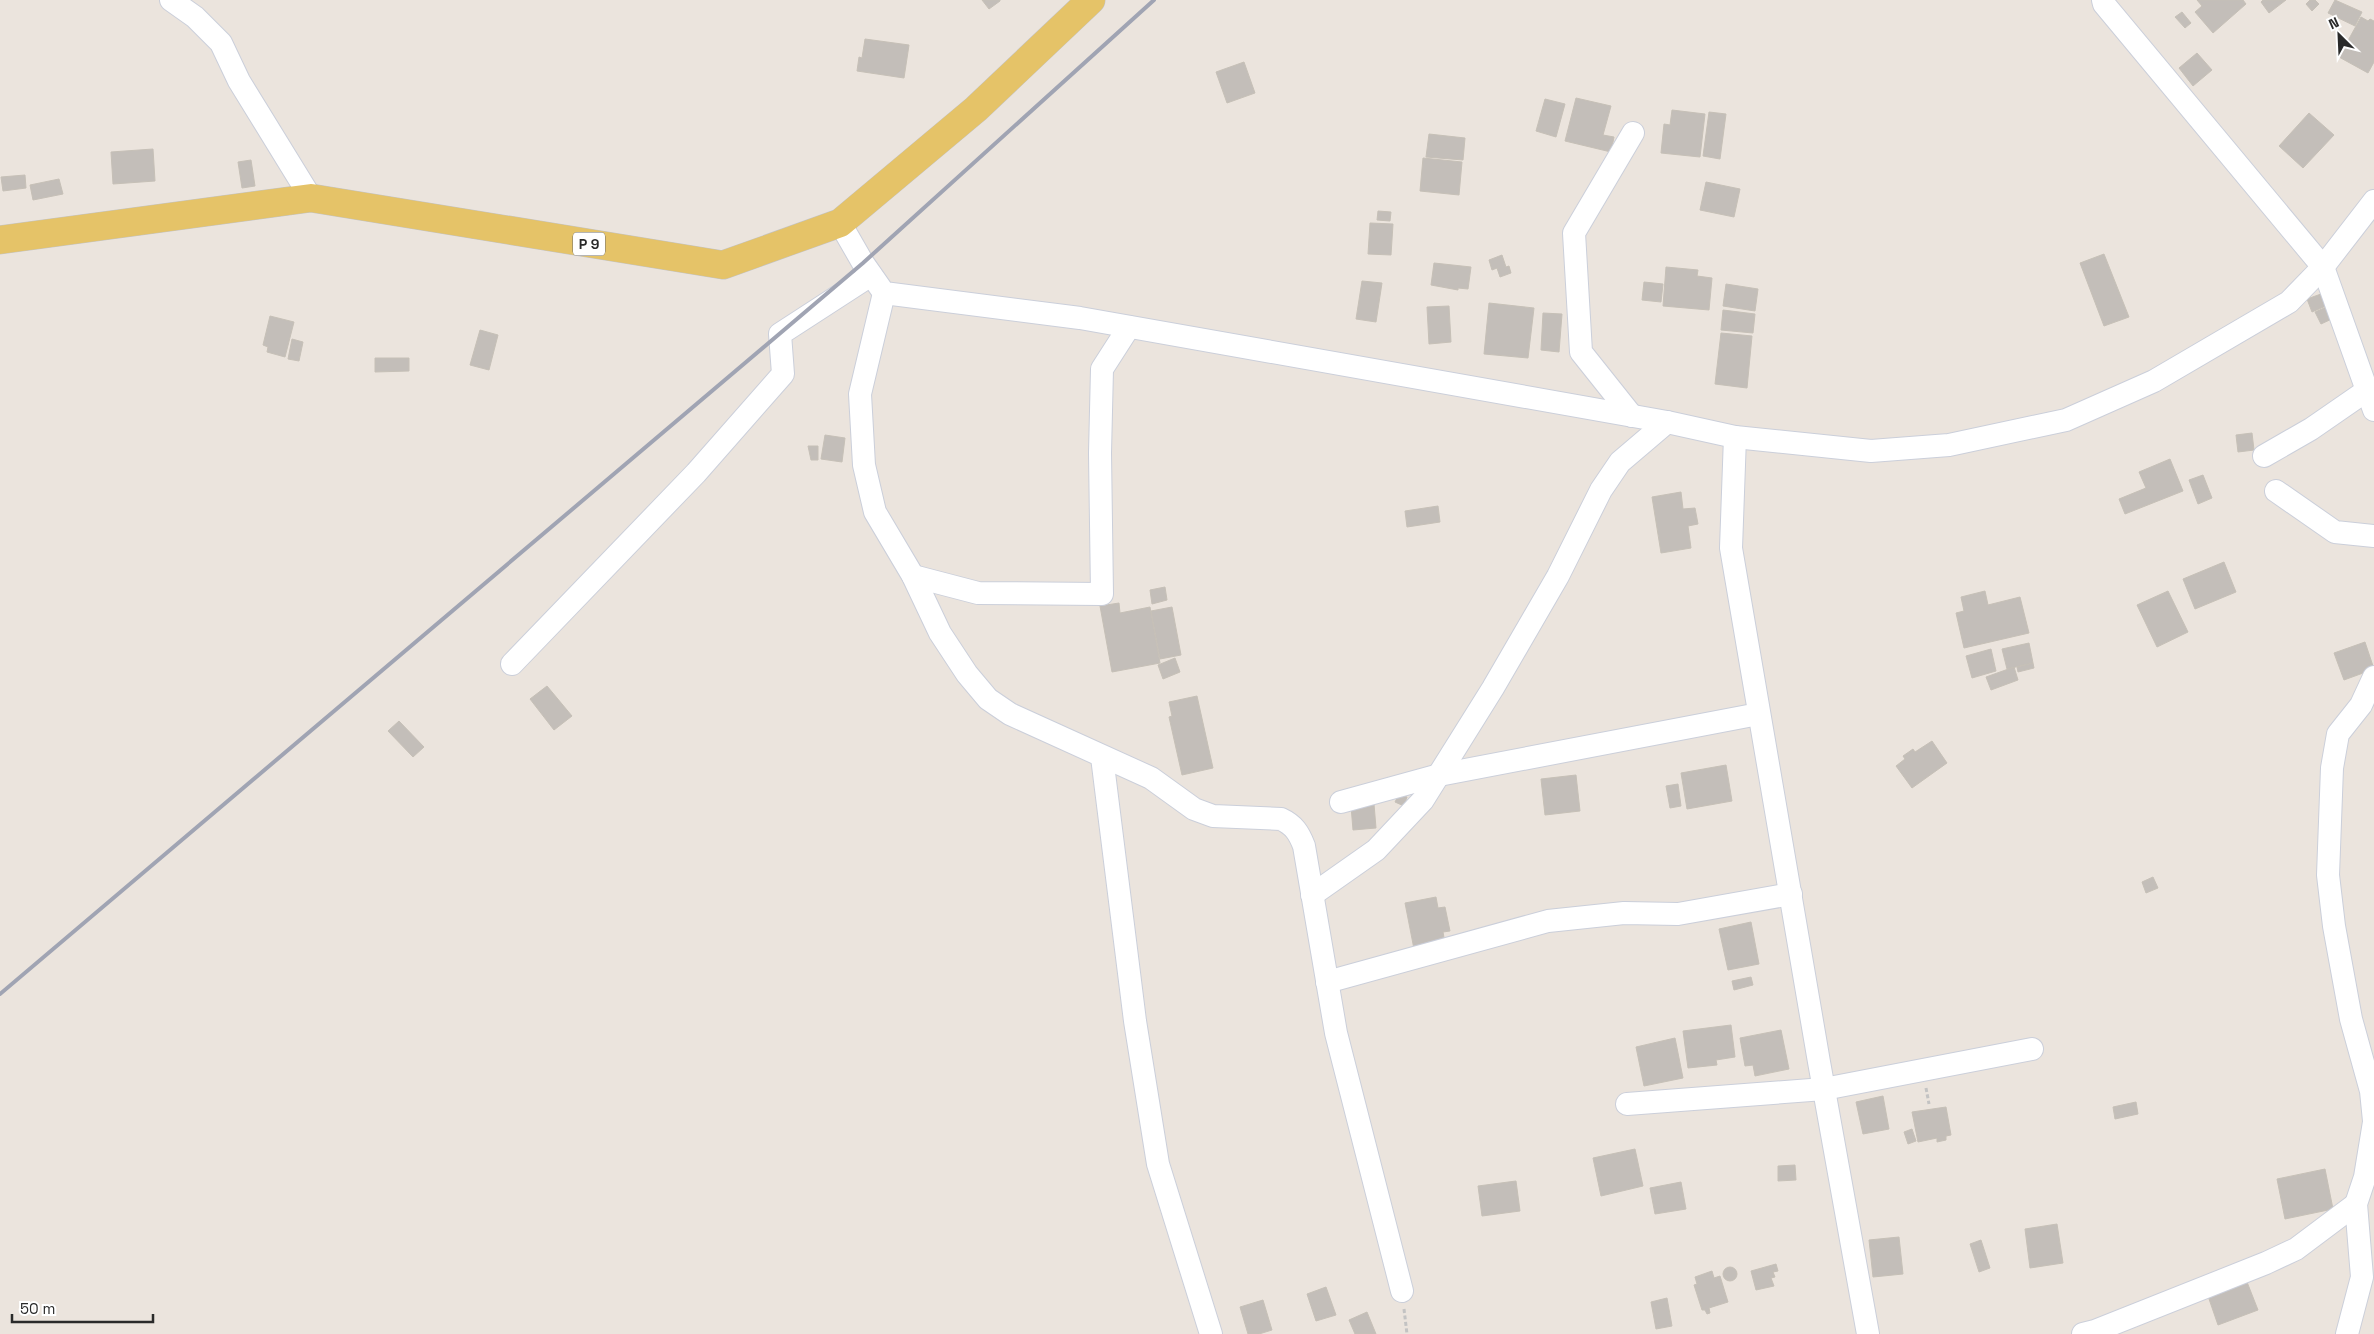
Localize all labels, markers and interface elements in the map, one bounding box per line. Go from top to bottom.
north arrow [2314,10,2364,60]
text: N [2326,13,2342,33]
road number: P 9 [573,232,605,255]
scale bar [12,1292,154,1324]
text: 50 m [20,1299,55,1318]

